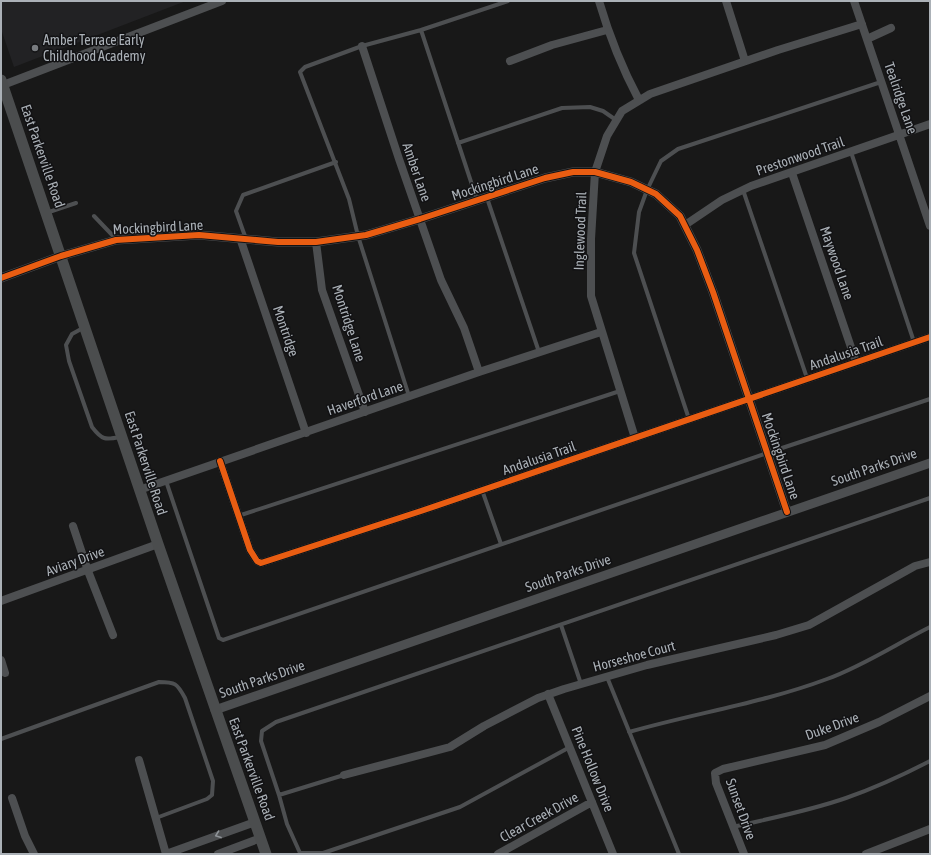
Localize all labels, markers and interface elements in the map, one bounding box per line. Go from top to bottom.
place label: Amber Terrace Early Childhood Academy [43,32,146,64]
marker: Amber Terrace Early Childhood Academy [30,43,40,53]
street label: Tealridge Lane [881,60,921,136]
street label: East Parkerville Road [18,102,68,210]
street label: Prestonwood Trail [754,133,846,179]
street label: Amber Lane [399,141,435,203]
street label: Mockingbird Lane [449,160,541,204]
street label: Inglewood Trail [571,191,589,271]
street label: Mockingbird Lane [112,217,204,237]
street label: Maywood Lane [817,224,857,302]
street label: Montridge Lane [329,283,369,363]
street label: Montridge [270,303,302,359]
street label: Andalusia Trail [807,333,885,373]
street label: Haverford Lane [325,378,405,418]
street label: East Parkerville Road [122,409,170,517]
street label: Mockingbird Lane [759,411,803,501]
street label: Andalusia Trail [500,438,578,478]
street label: South Parks Drive [829,445,919,489]
street label: Aviary Drive [43,543,107,579]
street label: South Parks Drive [523,551,613,595]
street label: Horseshoe Court [591,637,677,675]
street label: South Parks Drive [217,657,307,701]
street label: Duke Drive [803,709,861,743]
street label: East Parkerville Road [226,715,278,823]
street label: Pine Hollow Drive [569,724,617,814]
street label: Sunset Drive [723,776,759,842]
street label: Clear Creek Drive [497,789,581,845]
one-way arrow [215,831,222,839]

